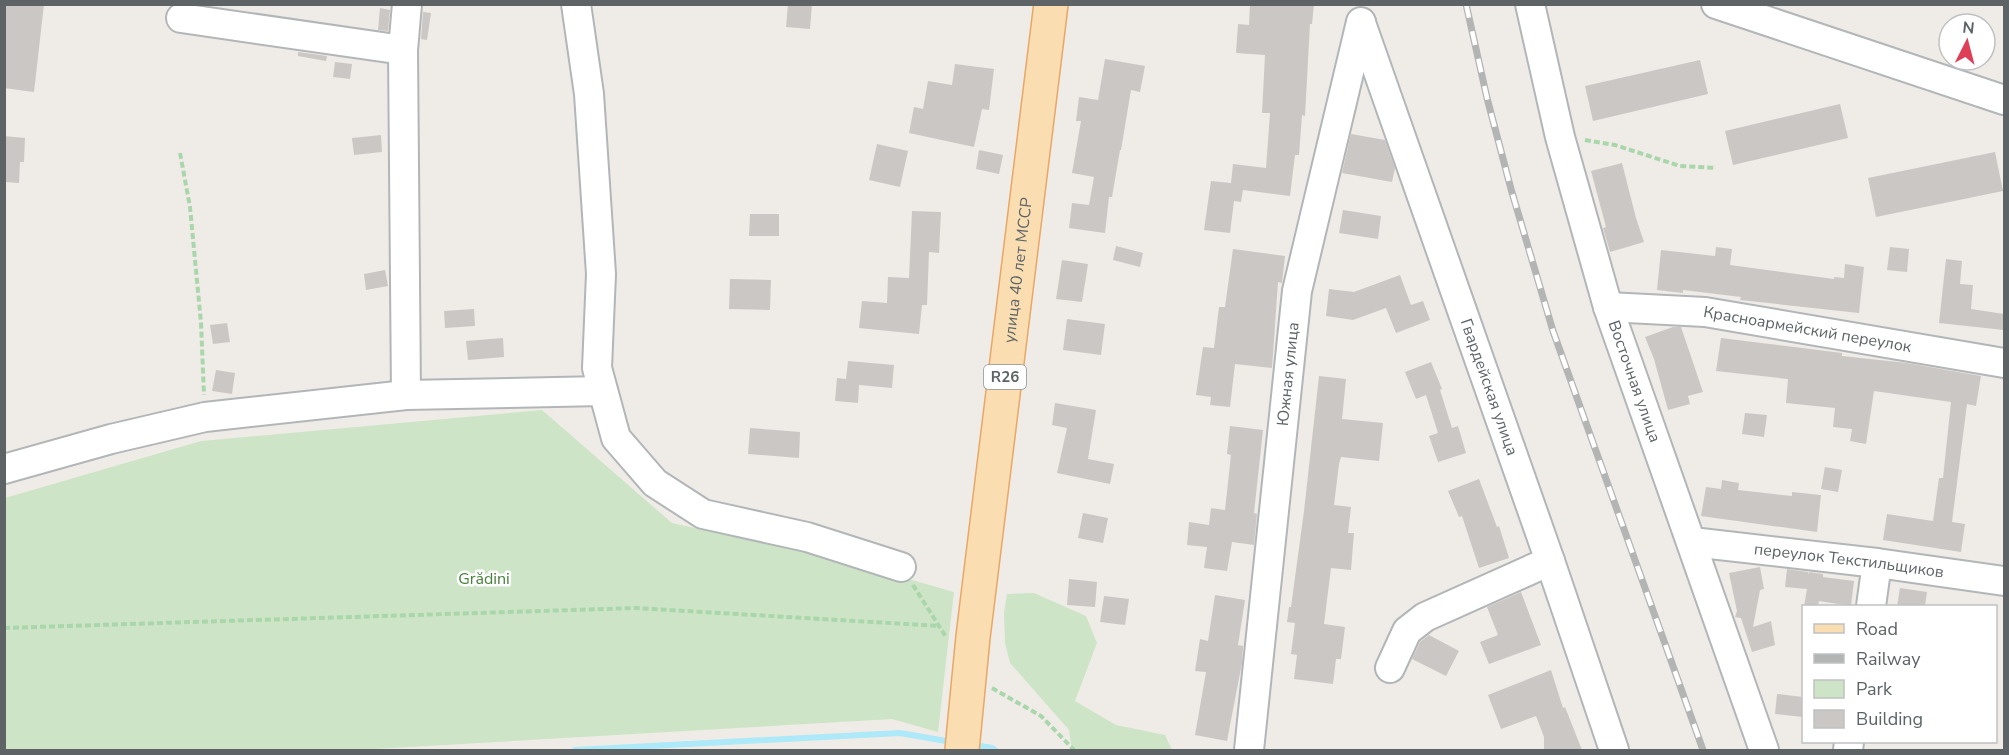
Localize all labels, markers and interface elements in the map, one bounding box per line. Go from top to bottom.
north arrow [1937,12,1997,72]
text: N [1961,17,1976,40]
street label: улица 40 лет МССР [998,196,1038,344]
street label: Красноармейский переулок [1702,301,1914,358]
street label: Гвардейская улица [1455,316,1523,459]
street label: Восточная улица [1603,318,1666,445]
street label: Южная улица [1272,321,1305,427]
road number: R26 [984,365,1026,389]
street label: переулок Текстильщиков [1753,538,1945,583]
park label: Grădini [458,568,510,590]
legend [1802,605,1997,743]
text: Road [1856,617,1898,641]
text: Railway [1856,647,1921,671]
text: Park [1856,677,1893,701]
text: Building [1856,707,1923,731]

